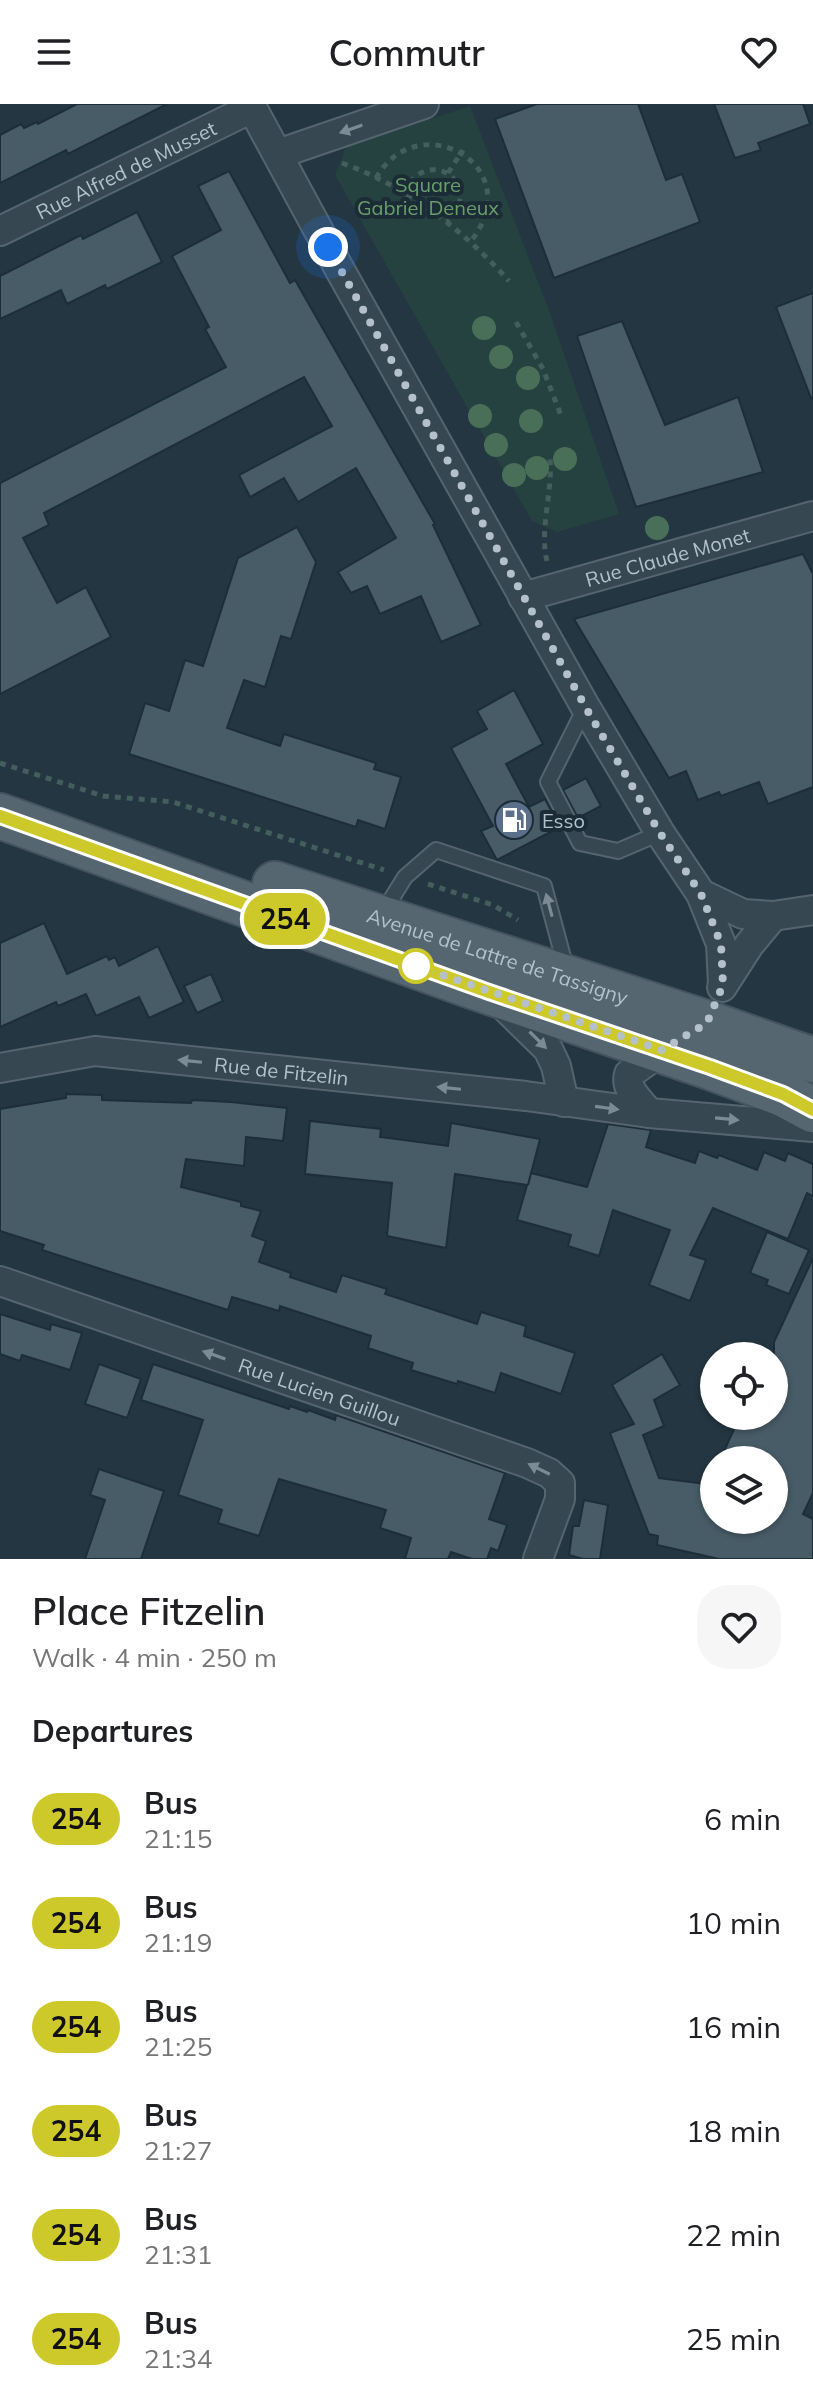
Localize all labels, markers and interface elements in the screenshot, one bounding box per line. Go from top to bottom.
icon: menu [32,30,76,74]
text: Commutr [329,30,485,75]
icon: heart [737,30,781,74]
street label: Rue Alfred de Musset [32,115,220,224]
one-way arrow [339,124,363,136]
park label: Square Gabriel Deneux [357,172,499,220]
your location [308,227,348,267]
street label: Rue Claude Monet [582,522,753,592]
fuel station icon: Esso [493,799,535,841]
place label: Esso [542,808,585,833]
one-way arrow [542,892,555,916]
line badge: 254 [239,893,331,945]
text: 254 [260,901,310,936]
street label: Avenue de Lattre de Tassigny [364,902,632,1009]
unlabelled marker [399,949,433,983]
one-way arrow [528,1030,547,1049]
street label: Rue de Fitzelin [213,1051,350,1090]
one-way arrow [177,1054,202,1067]
one-way arrow [436,1081,461,1094]
one-way arrow [595,1102,620,1115]
one-way arrow [715,1113,740,1126]
map controls [700,1342,788,1534]
button: locate [700,1342,788,1430]
one-way arrow [202,1349,226,1361]
street label: Rue Lucien Guillou [235,1352,404,1431]
button: layers [700,1446,788,1534]
one-way arrow [527,1462,550,1476]
button: heart [697,1585,781,1669]
text: Place Fitzelin [32,1587,266,1635]
text: Walk · 4 min · 250 m [32,1641,277,1674]
text: Departures [32,1712,193,1750]
text: Bus [144,1784,198,1822]
text: 6 min [704,1800,781,1838]
text: 254 [51,1801,101,1836]
text: 21:15 [144,1822,212,1855]
text: Bus [144,1888,198,1926]
text: 10 min [686,1904,781,1942]
text: 254 [51,1905,101,1940]
text: 21:19 [144,1926,212,1959]
text: Bus [144,1992,198,2030]
text: 16 min [686,2008,781,2046]
text: 254 [51,2009,101,2044]
text: 21:25 [144,2030,212,2063]
text: Bus [144,2096,198,2134]
text: 18 min [686,2112,781,2150]
text: 254 [51,2113,101,2148]
text: 21:27 [144,2134,212,2167]
text: Bus [144,2200,198,2238]
text: 22 min [686,2216,781,2254]
text: 254 [51,2217,101,2252]
text: 21:31 [144,2238,212,2271]
text: Bus [144,2304,198,2342]
text: 25 min [686,2320,781,2358]
text: 254 [51,2321,101,2356]
text: 21:34 [144,2342,212,2375]

